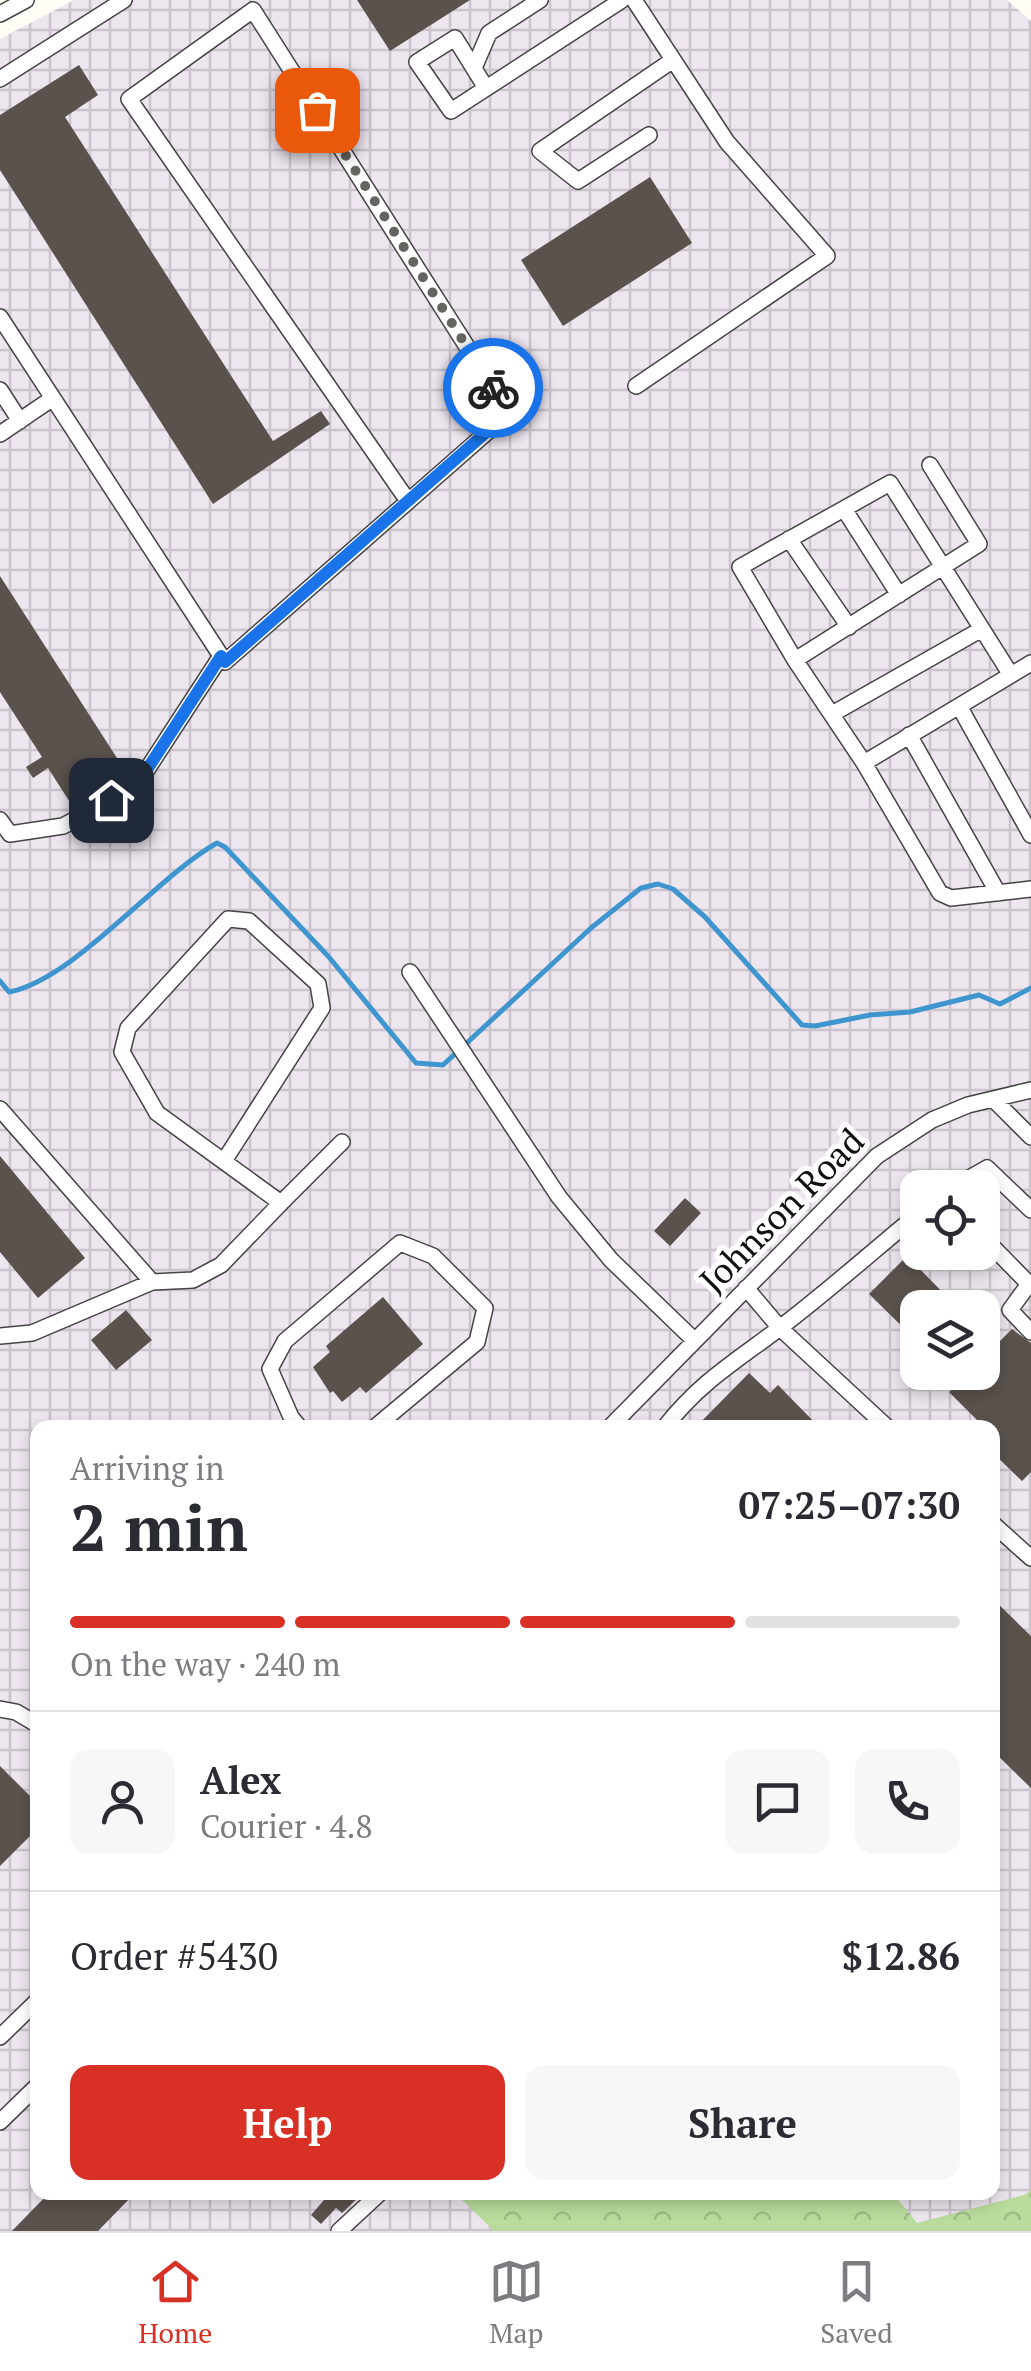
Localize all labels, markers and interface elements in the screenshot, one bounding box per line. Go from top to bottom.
pin [275,68,360,153]
icon: bag [290,83,345,138]
courier [443,338,543,438]
icon: bike [466,361,521,416]
pin [69,758,154,843]
icon: home [84,773,139,828]
street label: Johnson Road [689,1118,873,1302]
map controls [900,1170,1000,1390]
button: locate [900,1170,1000,1270]
button: layers [900,1290,1000,1390]
text: Arriving in [70,1447,224,1489]
text: 07:25–07:30 [738,1480,960,1530]
text: 2 min [70,1483,248,1570]
text: On the way · 240 m [70,1643,340,1685]
button: person [70,1749,175,1854]
button: chat [725,1749,830,1854]
button: phone [855,1749,960,1854]
text: Alex [200,1755,281,1805]
text: Courier · 4.8 [200,1805,372,1847]
text: Order #5430 [70,1931,278,1981]
text: $12.86 [841,1931,960,1981]
button: Help [70,2065,505,2180]
button: Share [525,2065,960,2180]
tab: Home [138,2254,212,2351]
tab: Map [489,2254,544,2351]
tab: Saved [820,2254,893,2351]

